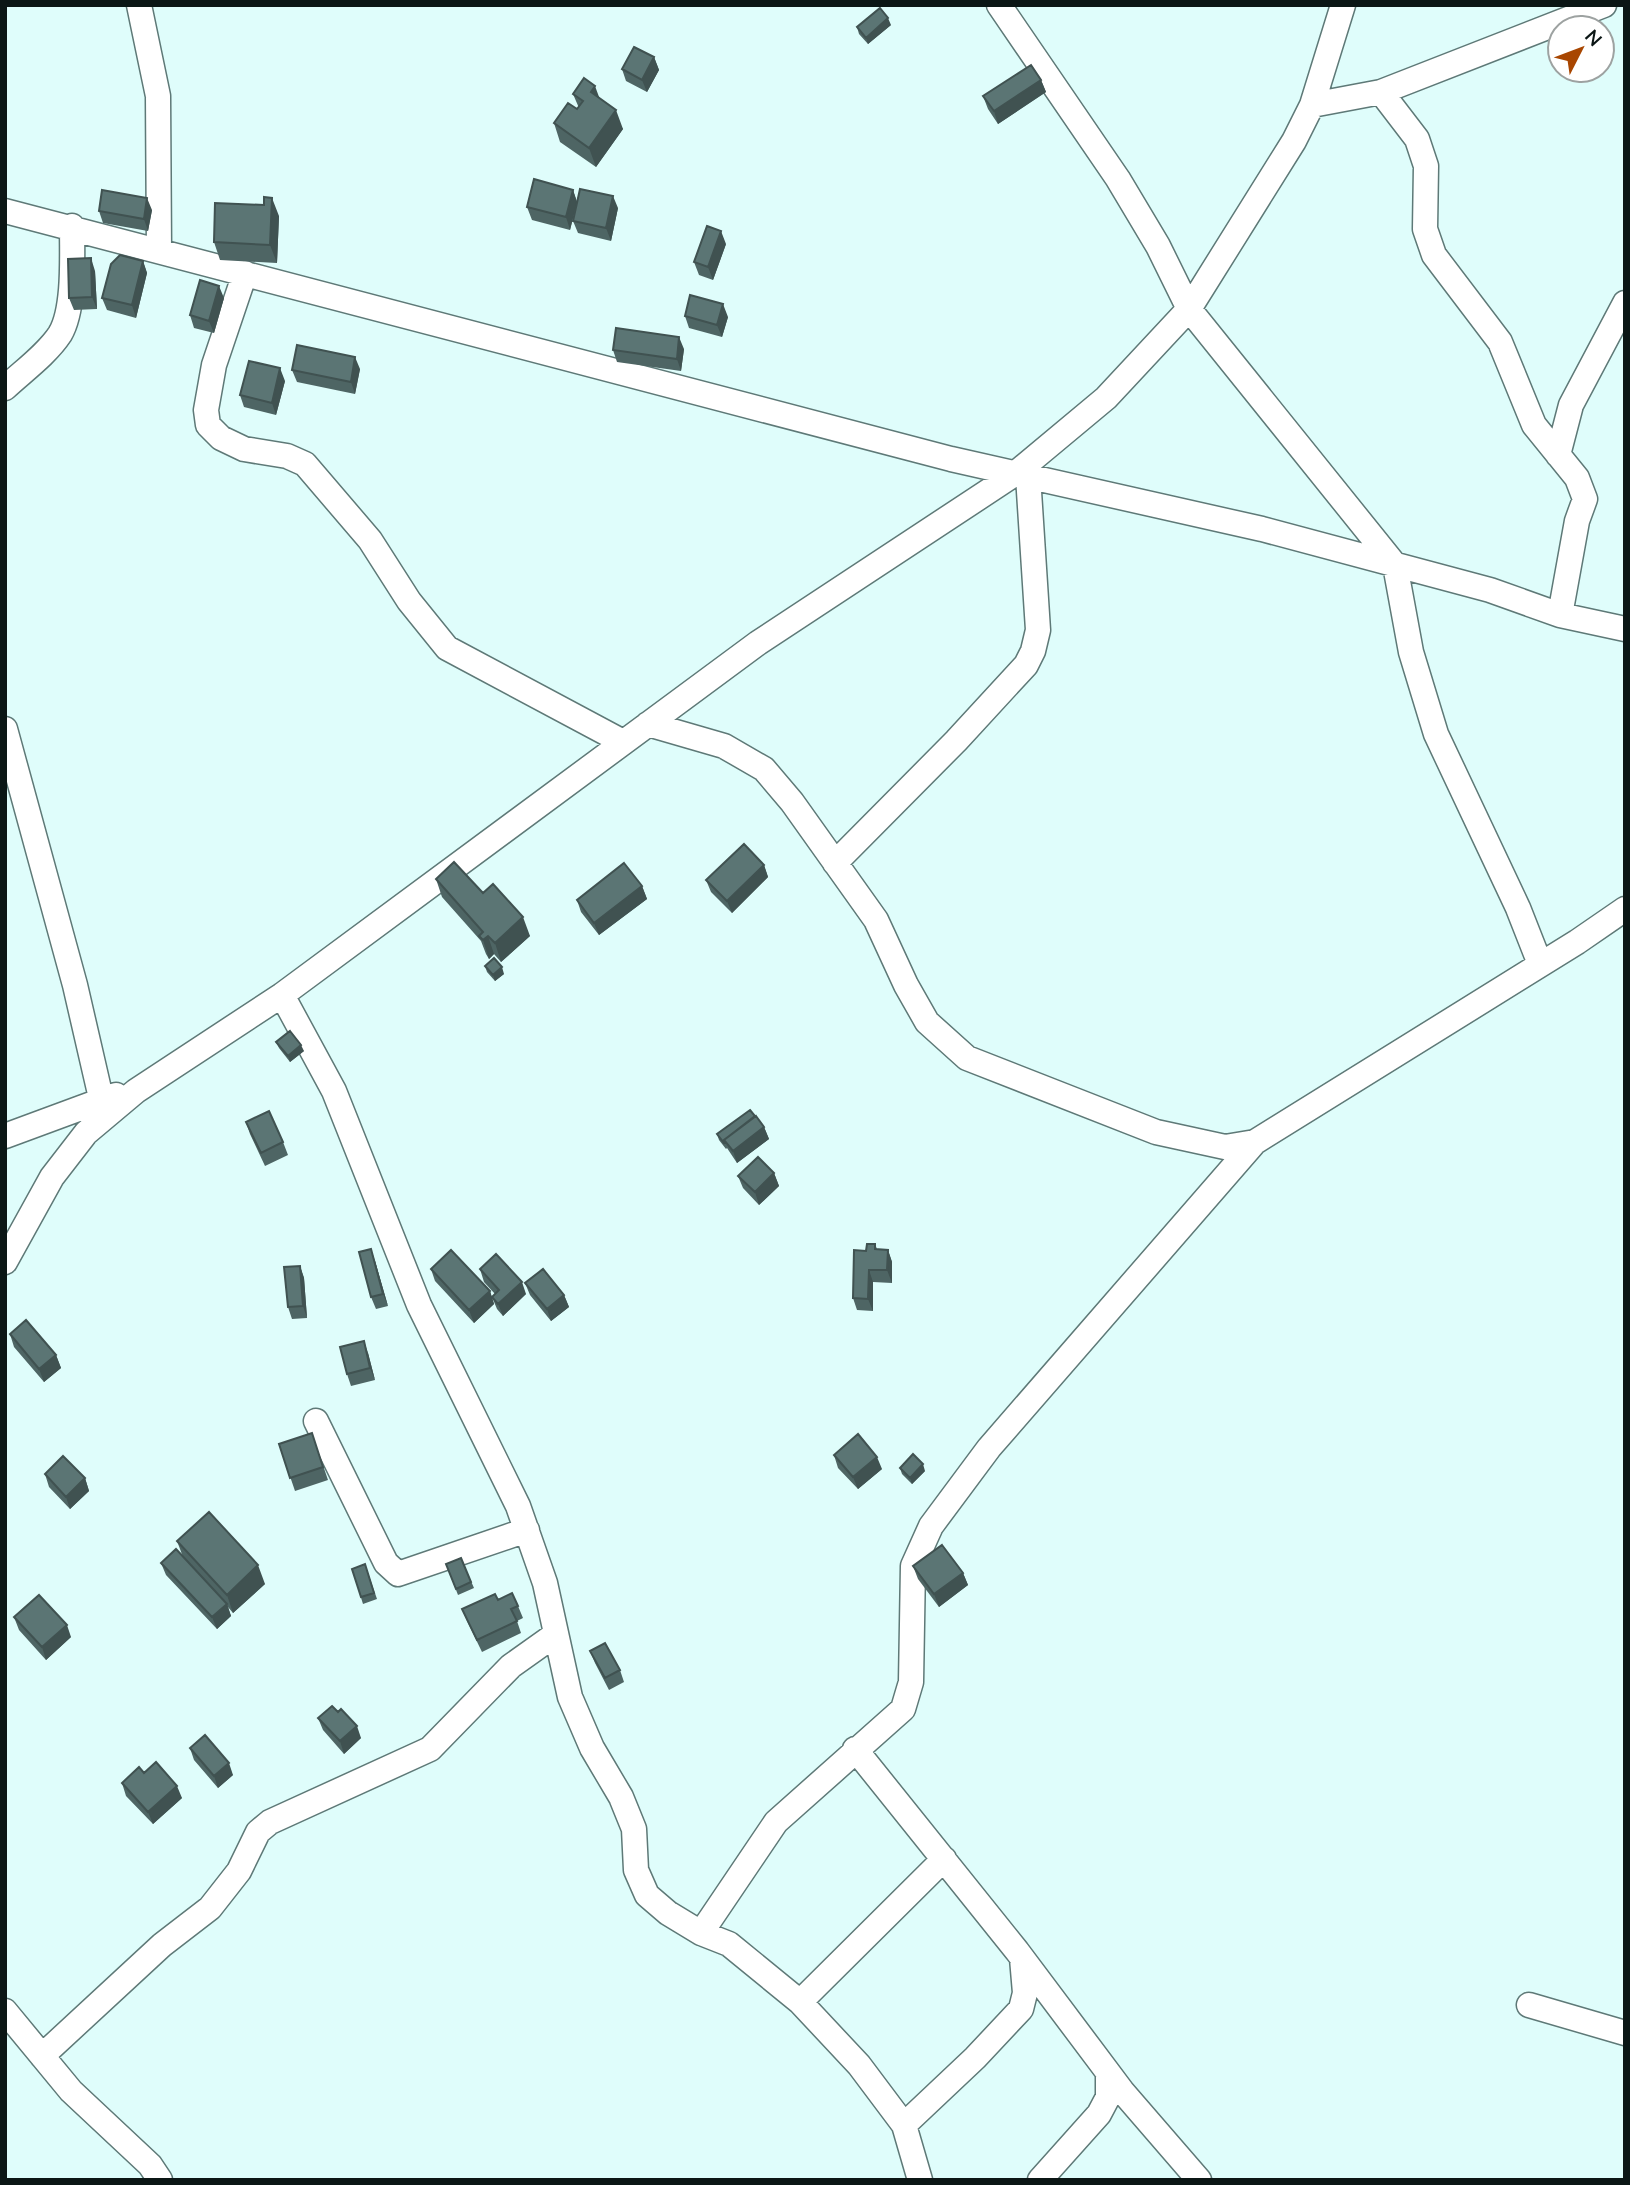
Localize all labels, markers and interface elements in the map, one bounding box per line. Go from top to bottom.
north arrow [1546,14,1616,84]
text: N [1580,24,1607,51]

